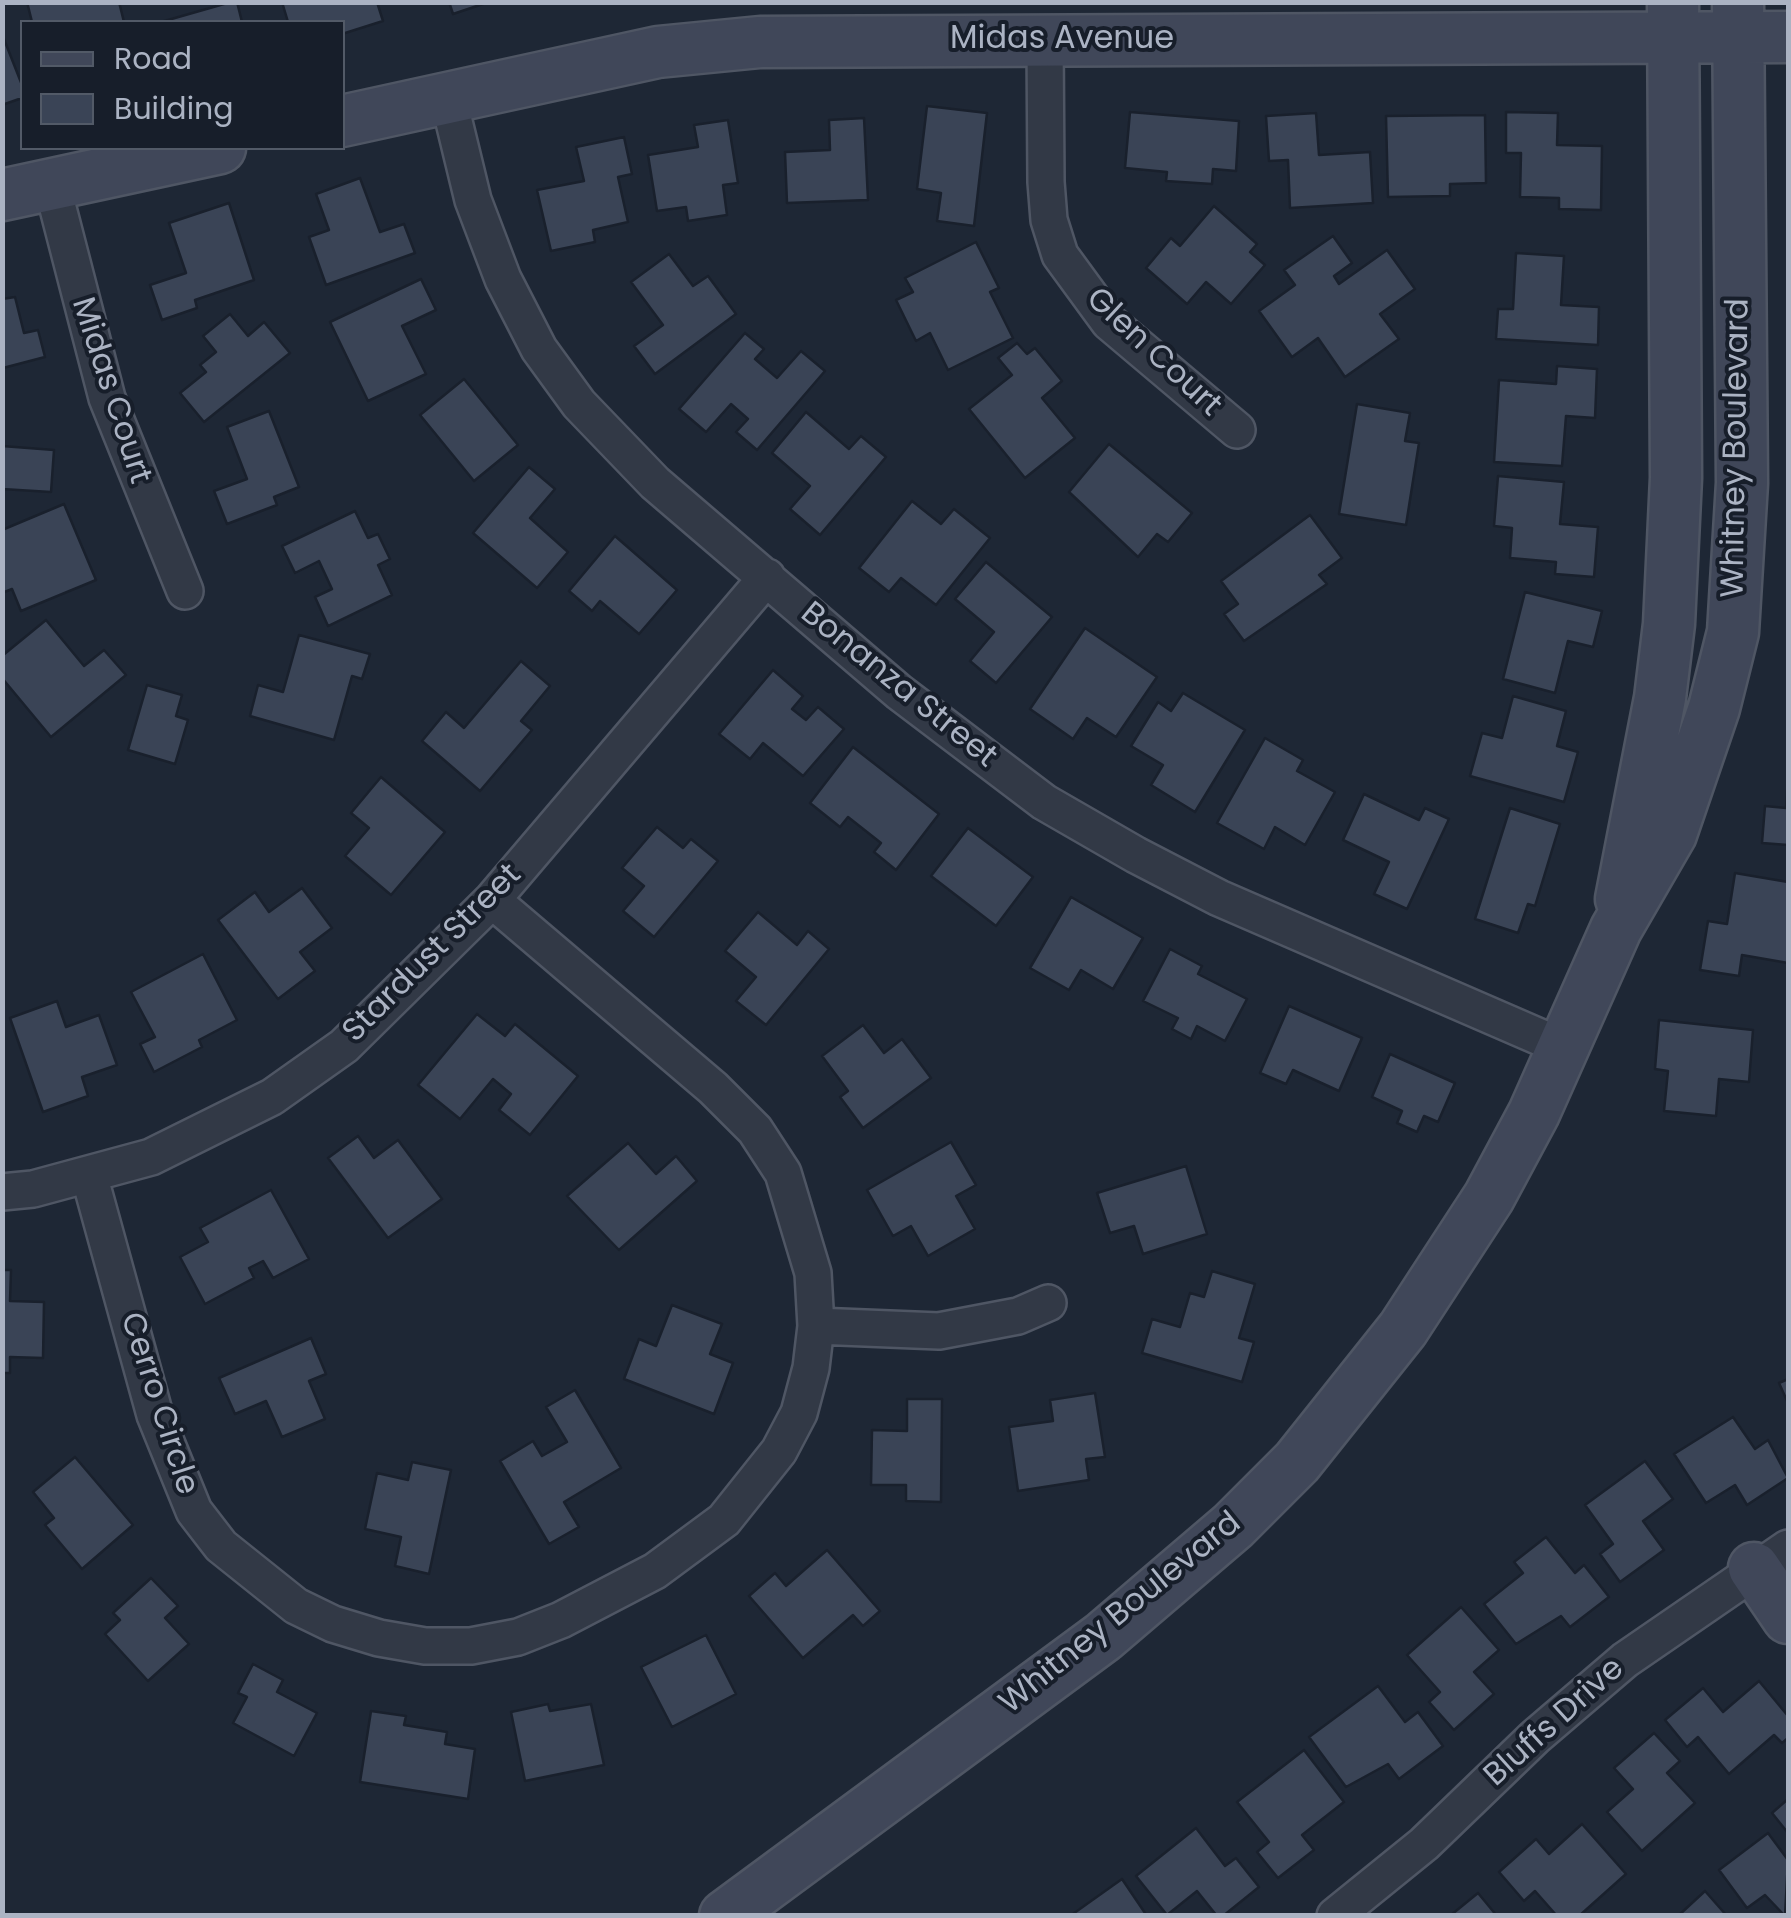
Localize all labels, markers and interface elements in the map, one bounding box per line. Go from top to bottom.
legend [20,20,345,150]
street label: Midas Avenue [950,21,1174,59]
text: Road [114,37,192,80]
text: Building [114,87,234,130]
street label: Glen Court [1077,281,1229,425]
street label: Midas Court [62,293,158,489]
street label: Whitney Boulevard [1715,298,1759,598]
street label: Bonanza Street [792,595,1004,777]
street label: Stardust Street [336,857,530,1051]
street label: Cerro Circle [111,1308,205,1500]
street label: Whitney Boulevard [993,1505,1249,1723]
street label: Bluffs Drive [1477,1650,1633,1796]

